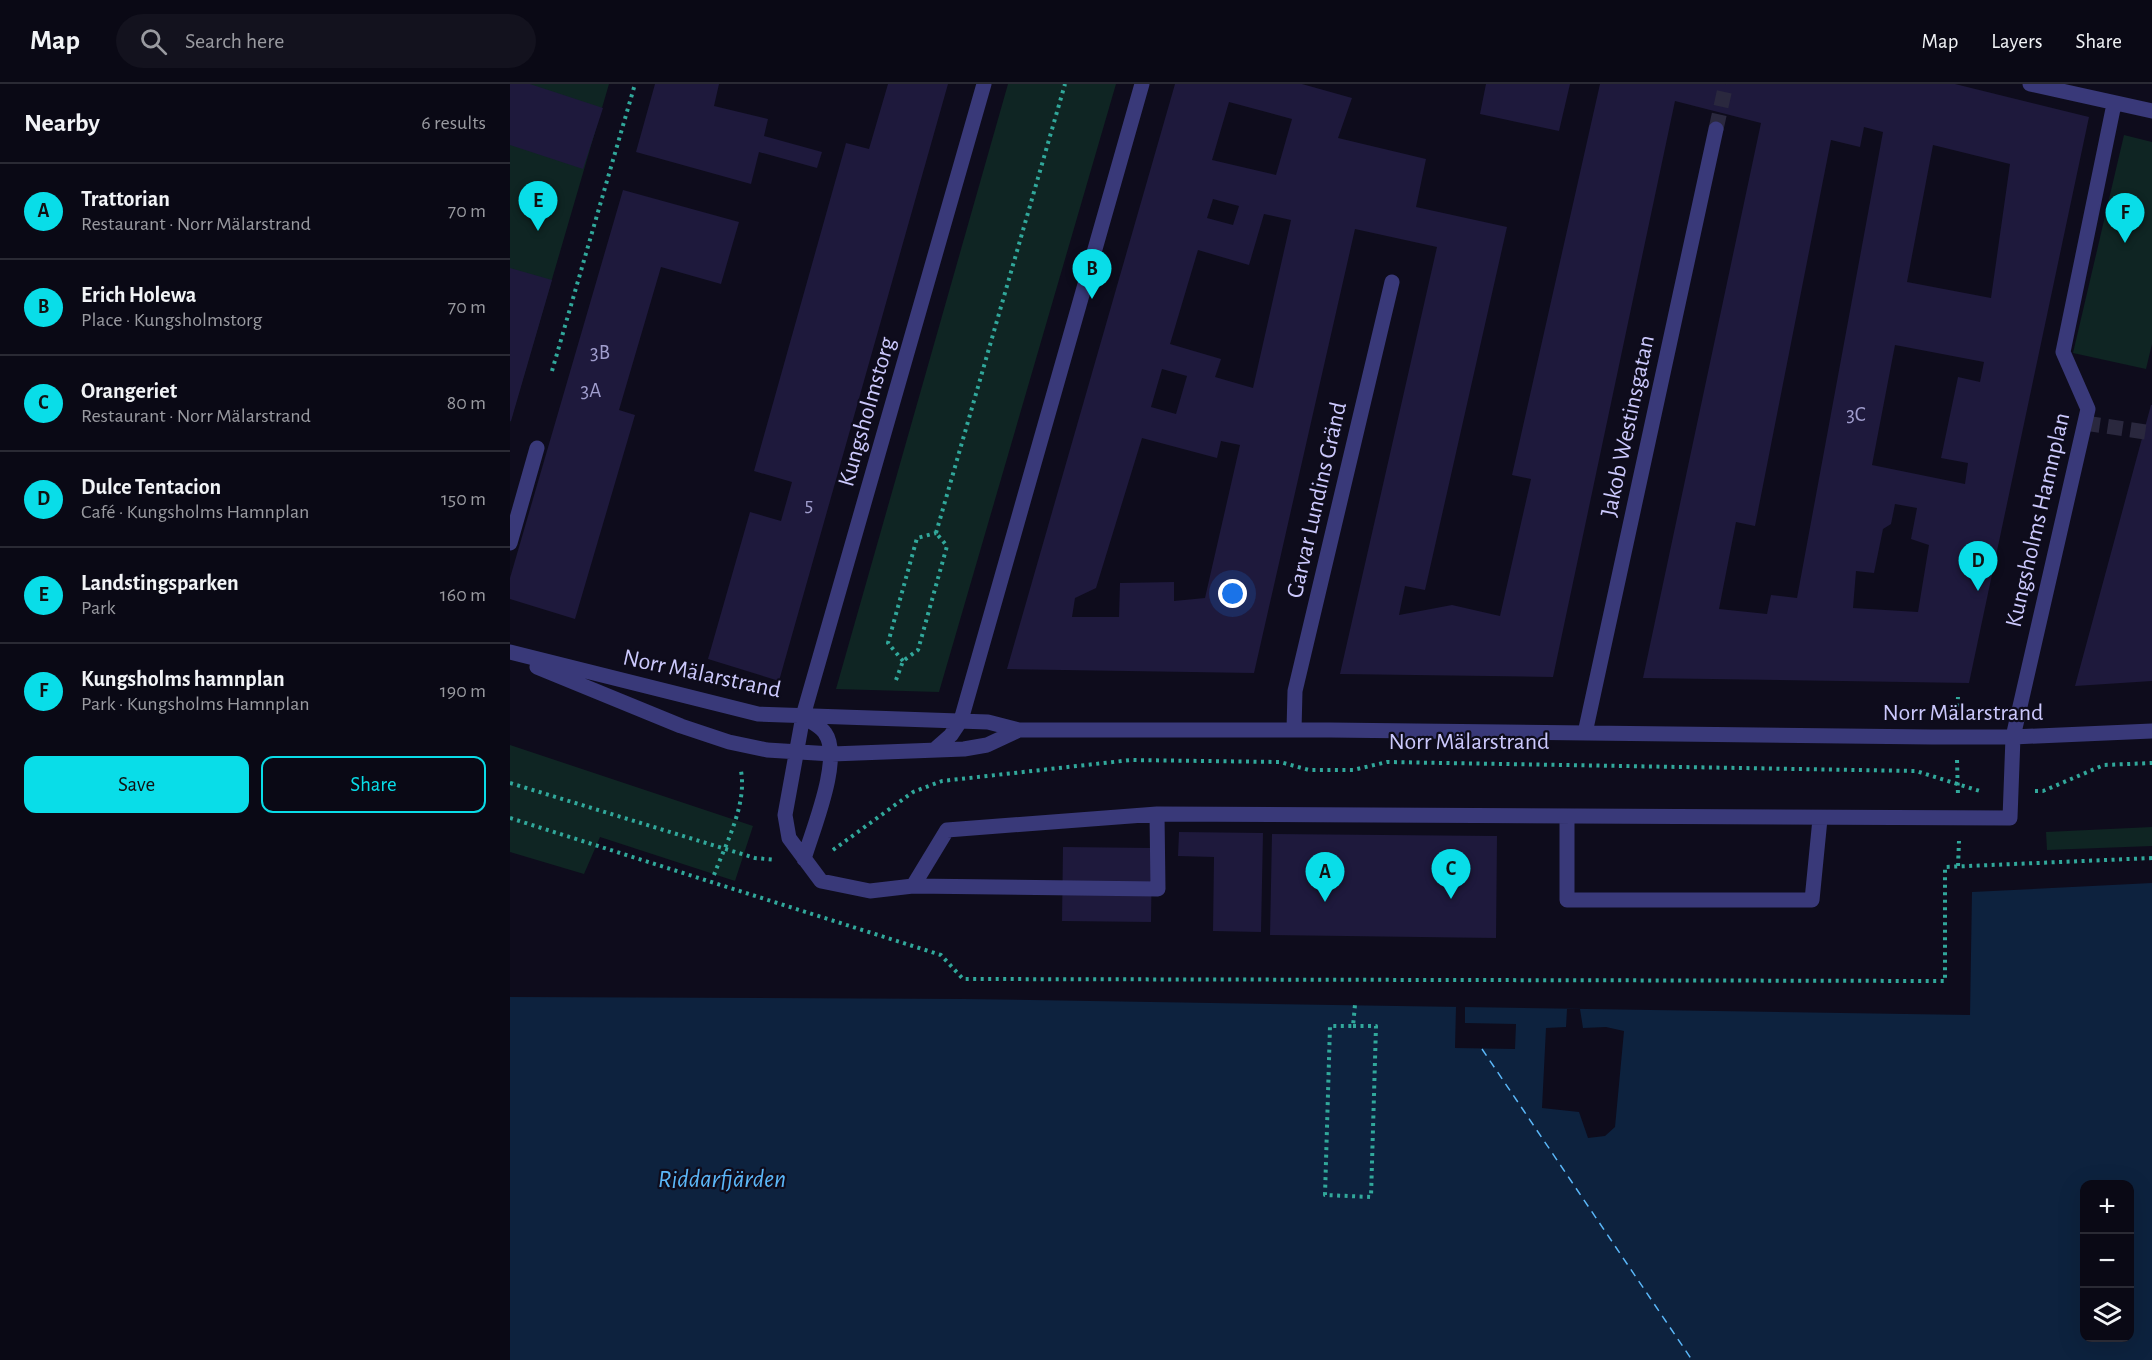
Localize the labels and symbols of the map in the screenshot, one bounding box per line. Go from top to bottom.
pin: E [519,182,558,231]
pin: F [2106,194,2144,243]
pin: B [1072,250,1112,299]
street label: Jakob Westinsgatan [1597,333,1659,519]
street label: Kungsholmstorg [834,334,900,489]
house number: 3B [590,342,610,363]
house number: 3A [581,380,601,401]
street label: Garvar Lundins Gränd [1283,400,1351,600]
house number: 3C [1846,404,1866,425]
street label: Kungsholms Hamnplan [2002,410,2074,630]
house number: 5 [805,494,813,515]
pin: D [1958,542,1998,591]
your location [1218,579,1247,608]
street label: Norr Mälarstrand [621,646,783,702]
street label: Norr Mälarstrand [1883,701,2043,725]
street label: Norr Mälarstrand [1389,730,1549,754]
pin: C [1432,850,1470,899]
pin: A [1306,852,1344,902]
water label: Riddarfjärden [658,1166,786,1192]

